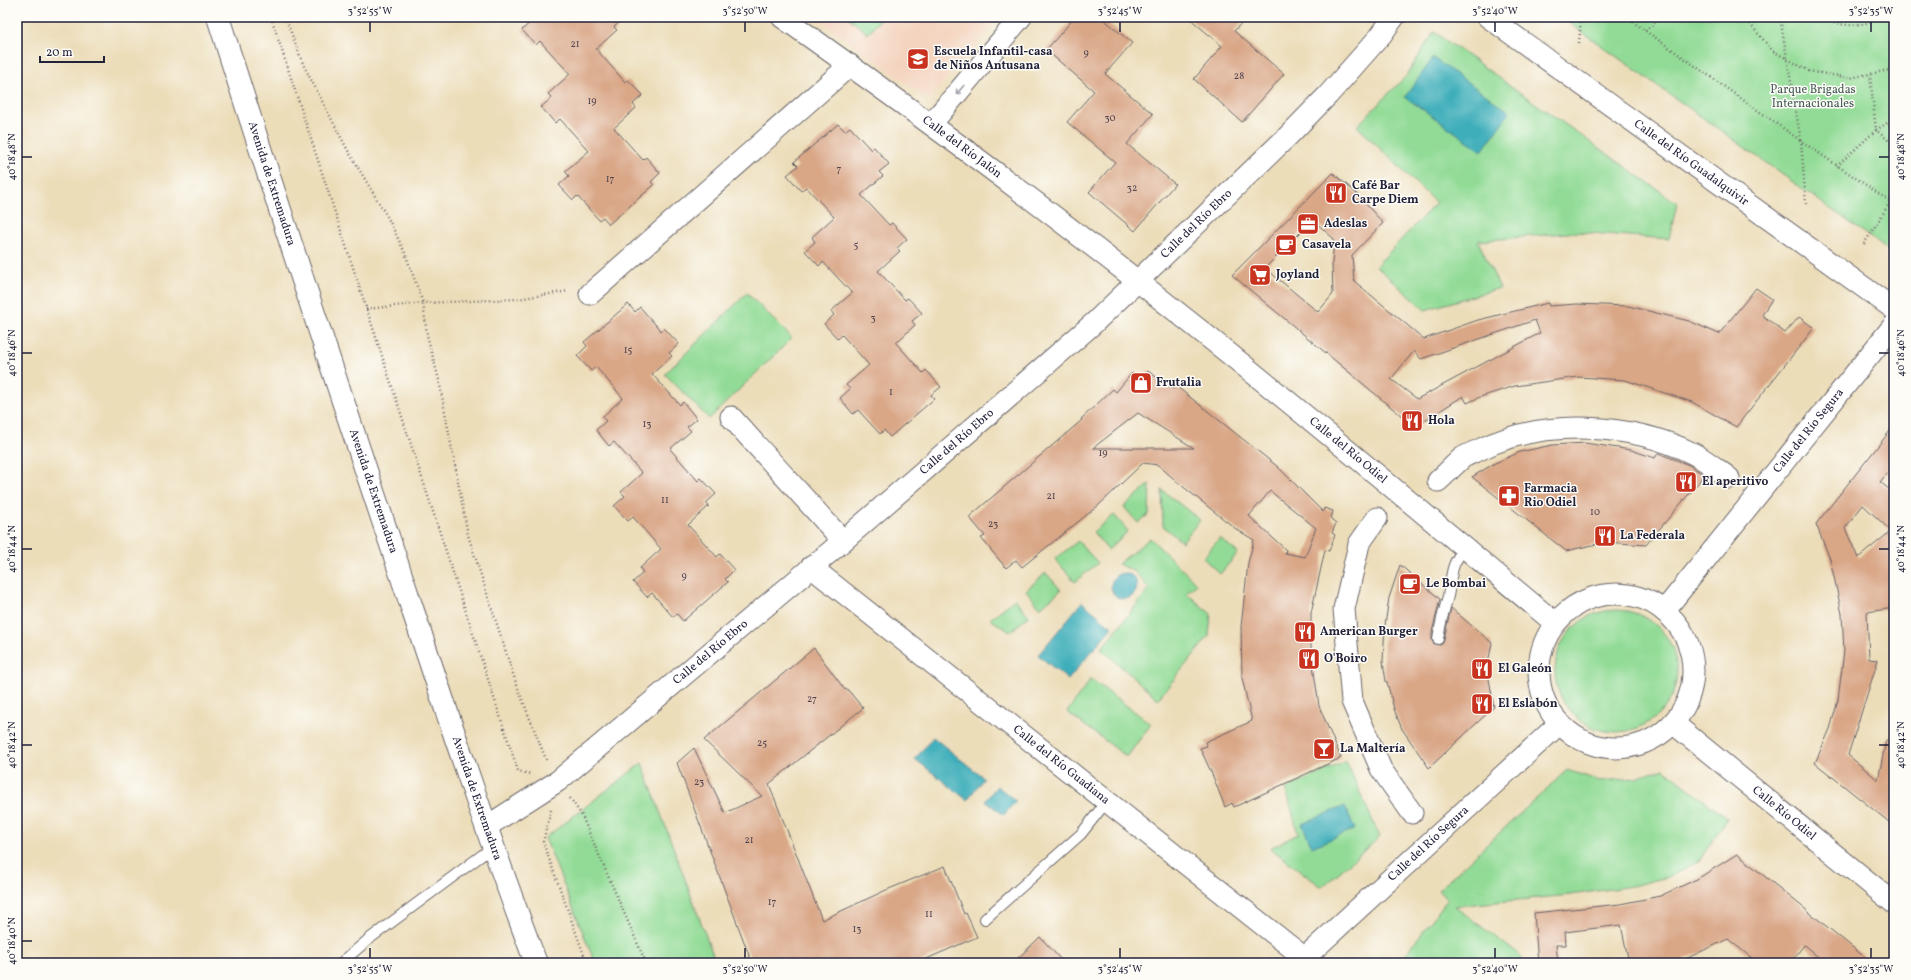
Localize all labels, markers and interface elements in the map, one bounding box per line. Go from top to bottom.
text: 3°52'55"W [348,4,392,18]
text: 3°52'50"W [722,4,768,18]
text: 3°52'45"W [1098,4,1142,18]
text: 3°52'40"W [1472,4,1518,18]
text: 3°52'35"W [1849,4,1893,18]
house number: 21 [570,37,580,51]
scale bar [40,38,104,64]
place label: Escuela Infantil-casa de Niños Antusana [934,44,1053,74]
text: 20 m [46,45,73,61]
school or university icon: Escuela Infantil-casa de Niños Antusana [905,46,931,72]
house number: 9 [1083,46,1089,60]
house number: 28 [1234,69,1244,83]
park label: Parque Brigadas Internacionales [1770,82,1856,112]
one-way arrow [956,84,965,95]
house number: 19 [587,94,597,108]
house number: 30 [1105,111,1115,125]
street label: Calle del Río Jalón [919,112,1005,182]
street label: Calle del Río Guadalquivir [1630,116,1752,210]
street label: Avenida de Extremadura [244,119,299,248]
text: 40°18'48"N [5,133,19,181]
text: 40°18'48"N [1894,133,1908,181]
house number: 7 [837,162,842,176]
house number: 17 [606,172,615,186]
place label: Café Bar Carpe Diem [1352,178,1419,208]
restaurant icon: Café Bar Carpe Diem [1323,180,1349,206]
house number: 32 [1127,181,1137,195]
street label: Calle del Río Ebro [1157,186,1236,262]
office icon: Adeslas [1295,211,1321,237]
place label: Adeslas [1324,216,1368,232]
cafe icon: Casavela [1273,232,1299,258]
place label: Casavela [1302,237,1352,253]
house number: 5 [854,238,859,252]
supermarket icon: Joyland [1247,262,1273,288]
place label: Joyland [1275,267,1320,283]
house number: 3 [870,311,876,325]
text: 40°18'46"N [5,329,19,377]
text: 40°18'46"N [1894,329,1908,377]
house number: 15 [624,343,633,357]
shop icon: Frutalia [1128,370,1154,396]
place label: Frutalia [1156,375,1202,391]
house number: 1 [889,385,893,399]
street label: Calle del Río Segura [1770,385,1848,477]
street label: Calle del Río Ebro [916,405,998,479]
restaurant icon: Hola [1399,408,1425,434]
place label: Hola [1428,413,1455,429]
street label: Calle del Río Odiel [1305,414,1391,488]
house number: 13 [642,417,652,431]
street label: Avenida de Extremadura [345,427,401,556]
house number: 19 [1098,446,1108,460]
restaurant icon: El aperitivo [1673,469,1699,495]
place label: El aperitivo [1702,474,1768,490]
place label: Farmacia Rio Odiel [1524,481,1578,511]
pharmacy icon: Farmacia Rio Odiel [1496,483,1522,509]
house number: 21 [1046,489,1056,503]
house number: 11 [661,493,669,507]
house number: 10 [1590,505,1600,519]
house number: 23 [988,517,998,531]
restaurant icon: La Federala [1592,523,1618,549]
text: 40°18'44"N [5,524,19,573]
text: 40°18'44"N [1894,524,1908,573]
place label: La Federala [1620,528,1686,544]
house number: 9 [681,569,687,583]
cafe icon: Le Bombai [1397,571,1423,597]
place label: Le Bombai [1426,576,1486,592]
street label: Calle del Río Ebro [670,616,752,689]
restaurant icon: American Burger [1292,619,1318,645]
place label: American Burger [1320,624,1418,640]
restaurant icon: O'Boiro [1296,646,1322,672]
place label: O'Boiro [1324,651,1367,667]
restaurant icon: El Galeón [1469,656,1495,682]
place label: El Galeón [1498,661,1552,677]
restaurant icon: El Eslabón [1469,691,1495,717]
house number: 27 [807,692,817,706]
place label: El Eslabón [1498,696,1558,712]
text: 40°18'42"N [5,721,19,769]
text: 40°18'42"N [1894,721,1908,769]
street label: Calle del Río Guadiana [1009,722,1113,808]
street label: Avenida de Extremadura [448,734,505,862]
house number: 25 [757,736,767,750]
bar icon: La Maltería [1311,736,1337,762]
place label: La Maltería [1340,741,1406,757]
house number: 23 [694,775,704,789]
street label: Calle Río Odiel [1748,782,1820,844]
street label: Calle del Río Segura [1385,803,1472,885]
house number: 21 [744,833,754,847]
house number: 17 [768,895,777,909]
house number: 11 [925,907,933,921]
text: 40°18'40"N [5,916,19,965]
house number: 13 [852,922,862,936]
text: 3°52'55"W [348,962,392,976]
text: 3°52'50"W [722,962,768,976]
text: 3°52'45"W [1098,962,1142,976]
text: 3°52'40"W [1472,962,1518,976]
text: 3°52'35"W [1849,962,1893,976]

